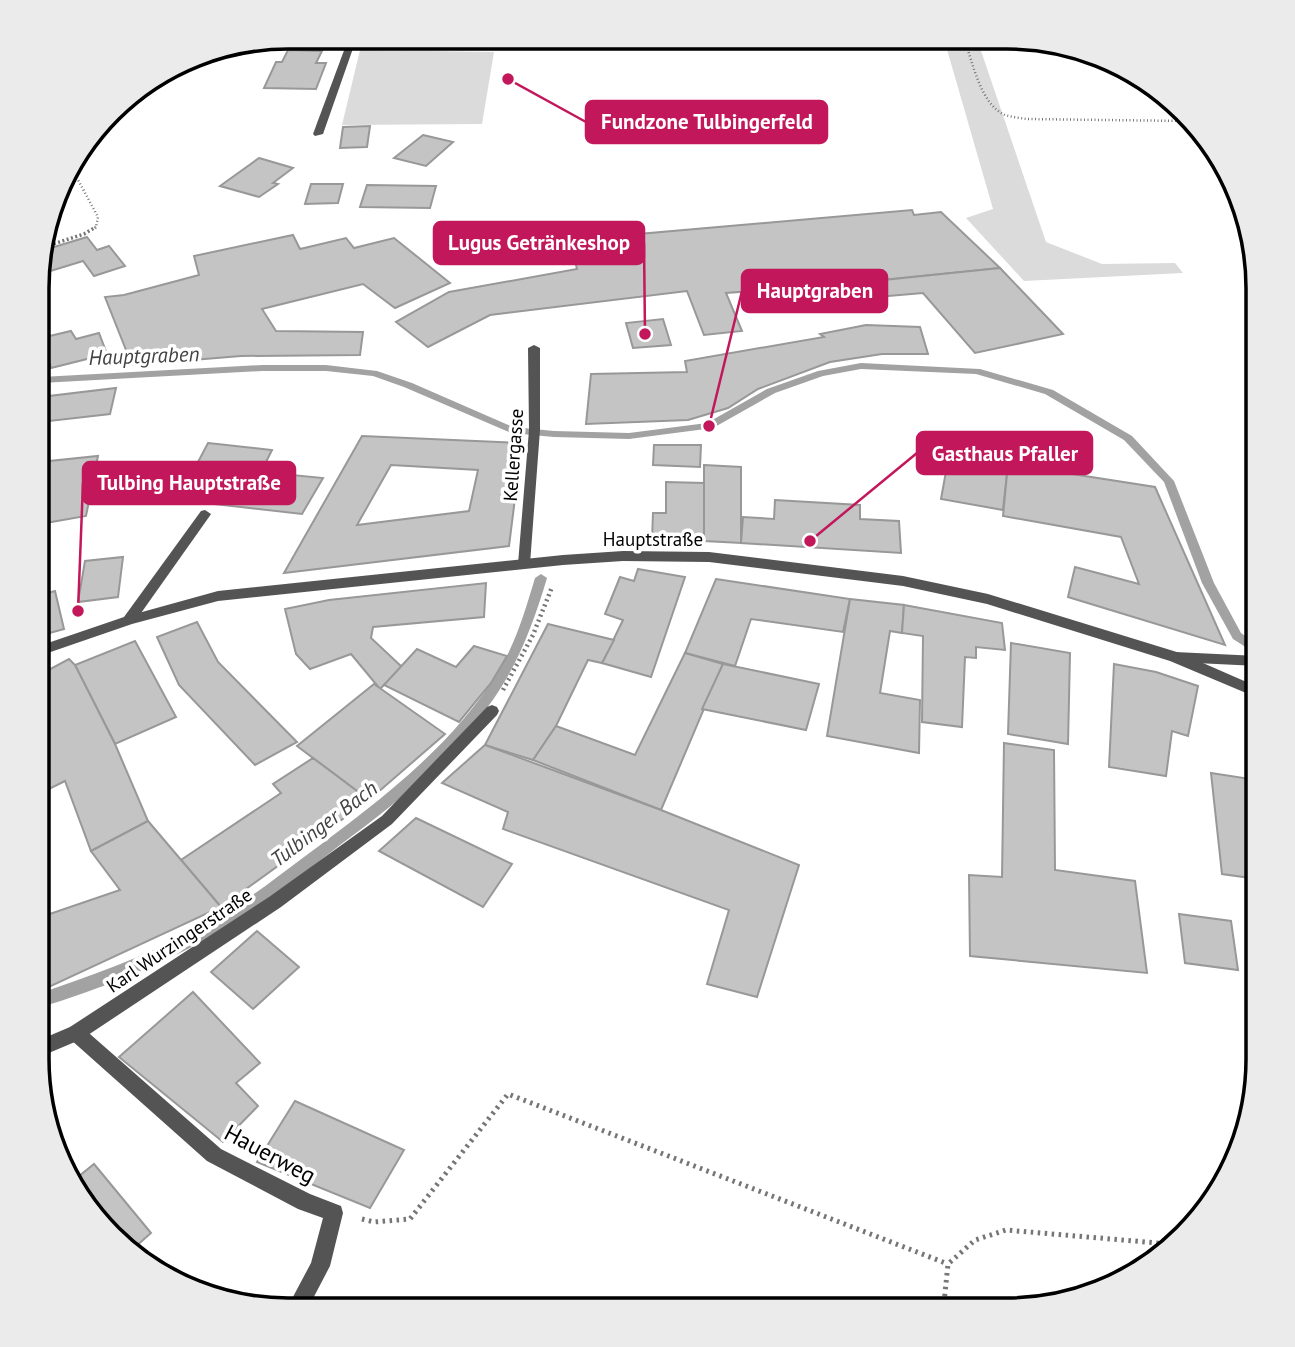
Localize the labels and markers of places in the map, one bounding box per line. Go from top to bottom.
callout: Fundzone Tulbingerfeld [586,101,827,143]
callout: Lugus Getränkeshop [434,222,644,264]
callout: Hauptgraben [742,270,887,312]
callout: Gasthaus Pfaller [917,432,1092,474]
callout: Tulbing Hauptstraße [83,462,295,504]

